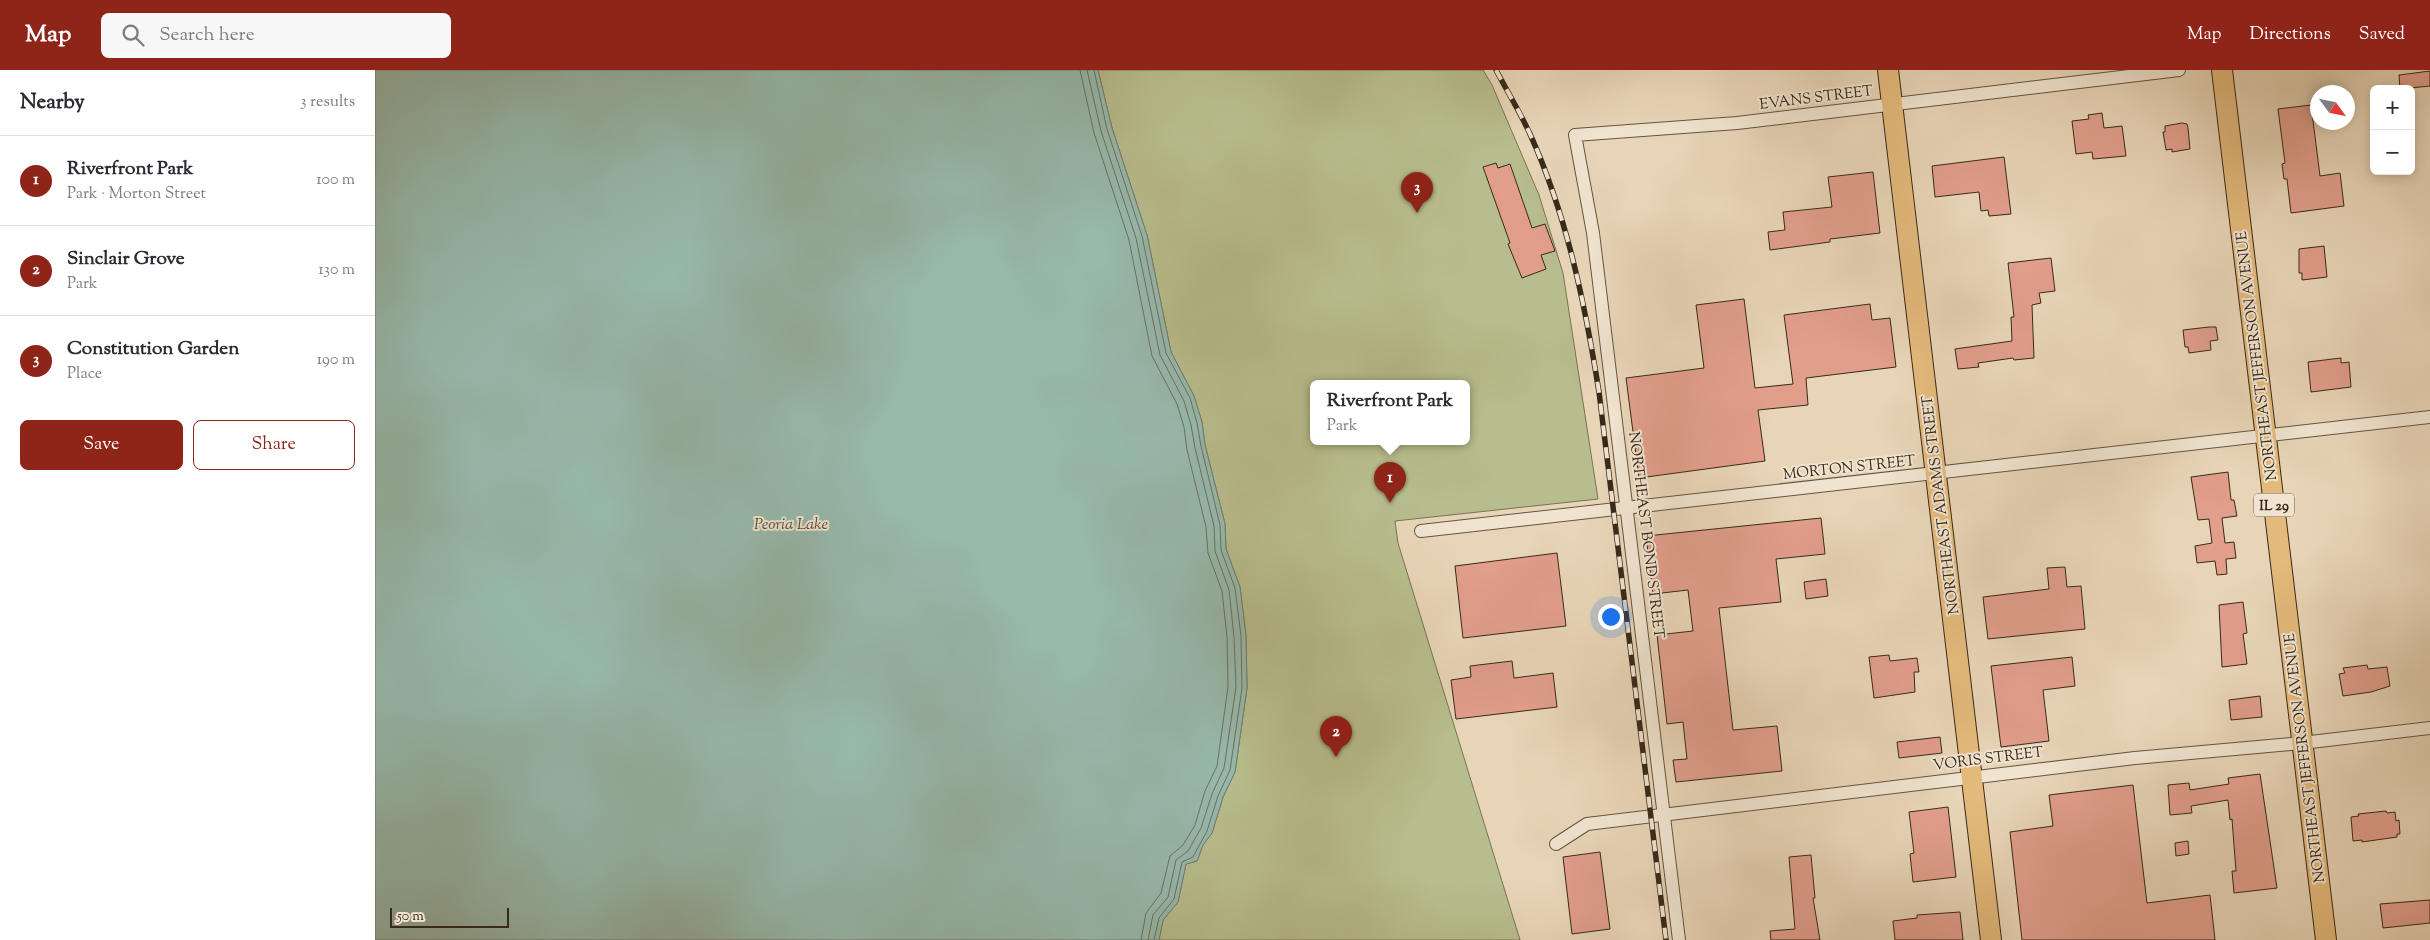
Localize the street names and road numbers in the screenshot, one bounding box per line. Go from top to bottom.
street label: EVANS STREET [1758,81,1875,116]
street label: NORTHEAST JEFFERSON AVENUE [2232,230,2283,482]
street label: NORTHEAST ADAMS STREET [1918,394,1965,616]
street label: NORTHEAST BOND STREET [1622,431,1669,640]
street label: MORTON STREET [1782,451,1917,486]
road number: IL 29 [2254,494,2294,516]
street label: NORTHEAST JEFFERSON AVENUE [2280,632,2331,884]
street label: VORIS STREET [1932,742,2045,777]

